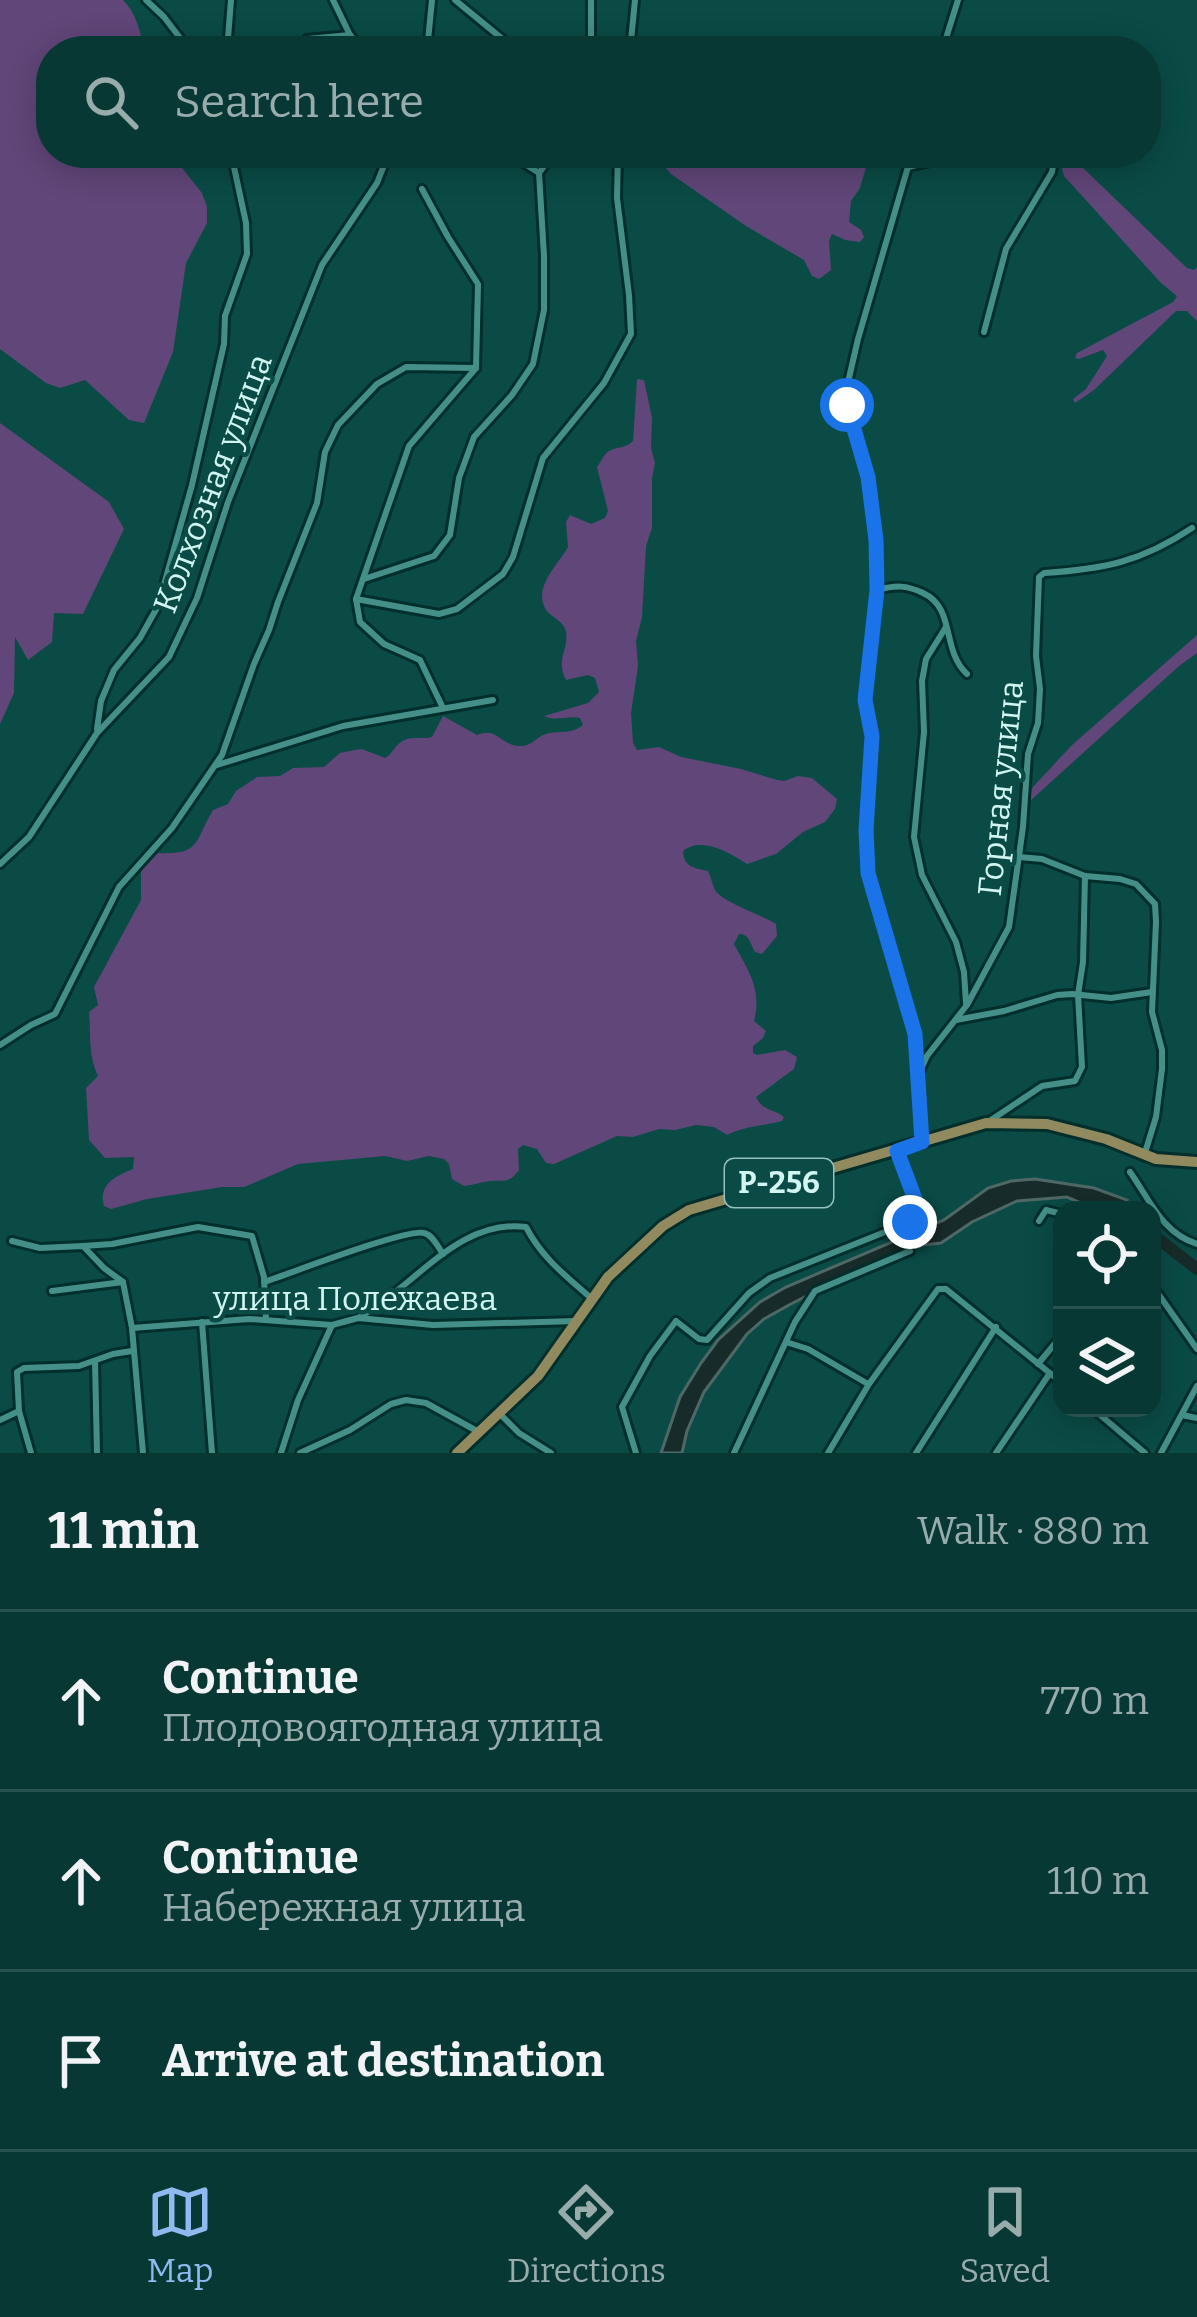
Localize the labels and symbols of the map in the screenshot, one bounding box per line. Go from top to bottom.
street label: Колхозная улица [145,348,281,618]
route start [820,378,874,432]
street label: Горная улица [970,678,1032,898]
road number: Р-256 [725,1159,833,1207]
route end [883,1195,937,1249]
street label: улица Полежаева [212,1279,497,1319]

